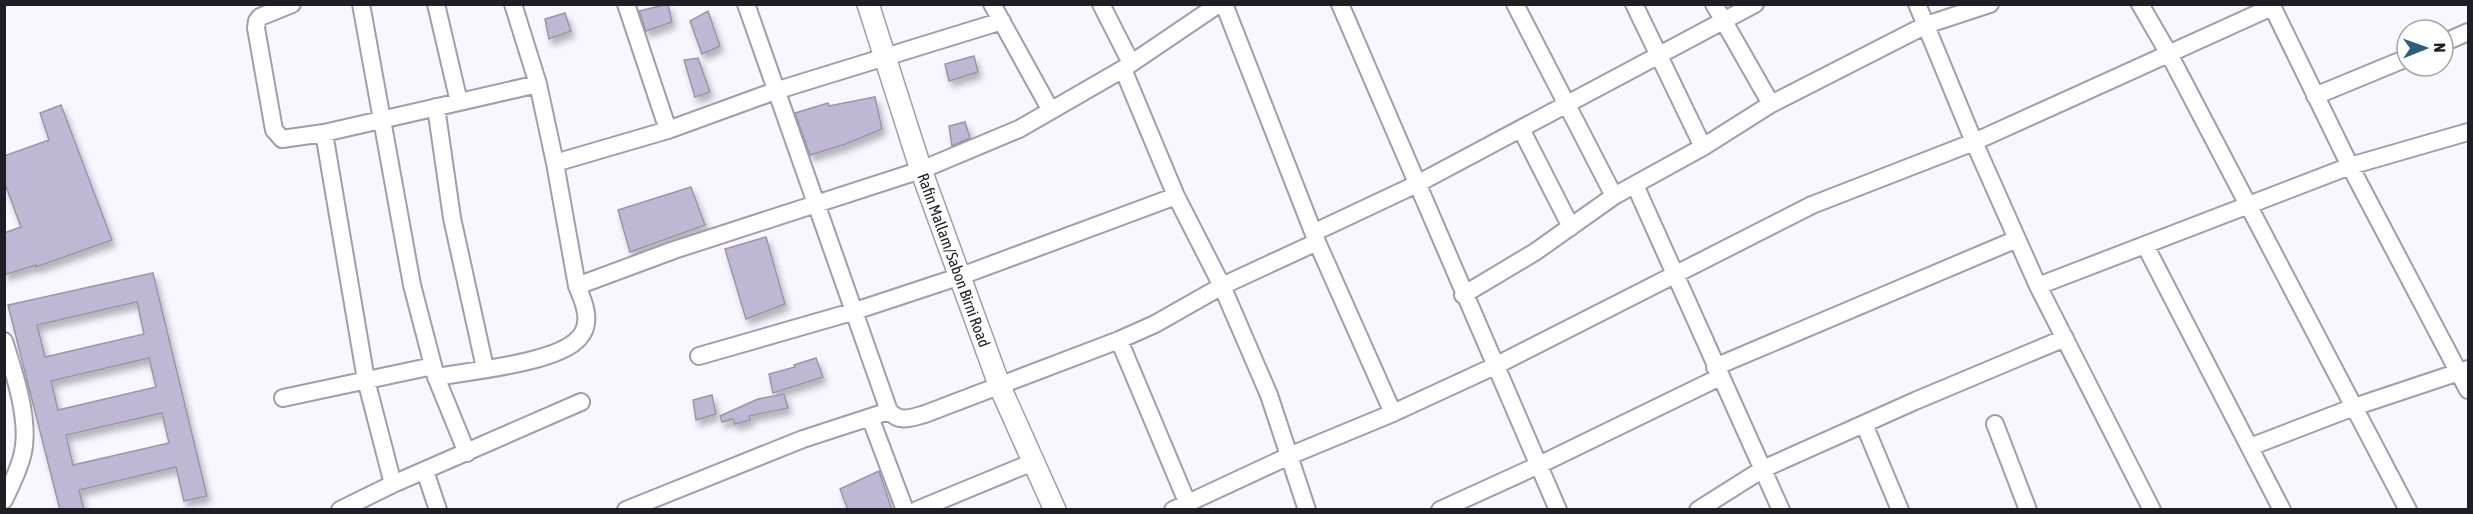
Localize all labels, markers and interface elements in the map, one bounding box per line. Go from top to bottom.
north arrow [2395,18,2455,78]
text: N [2431,43,2449,53]
street label: Rafin Mallam/Sabon Birni Road [914,171,994,349]

